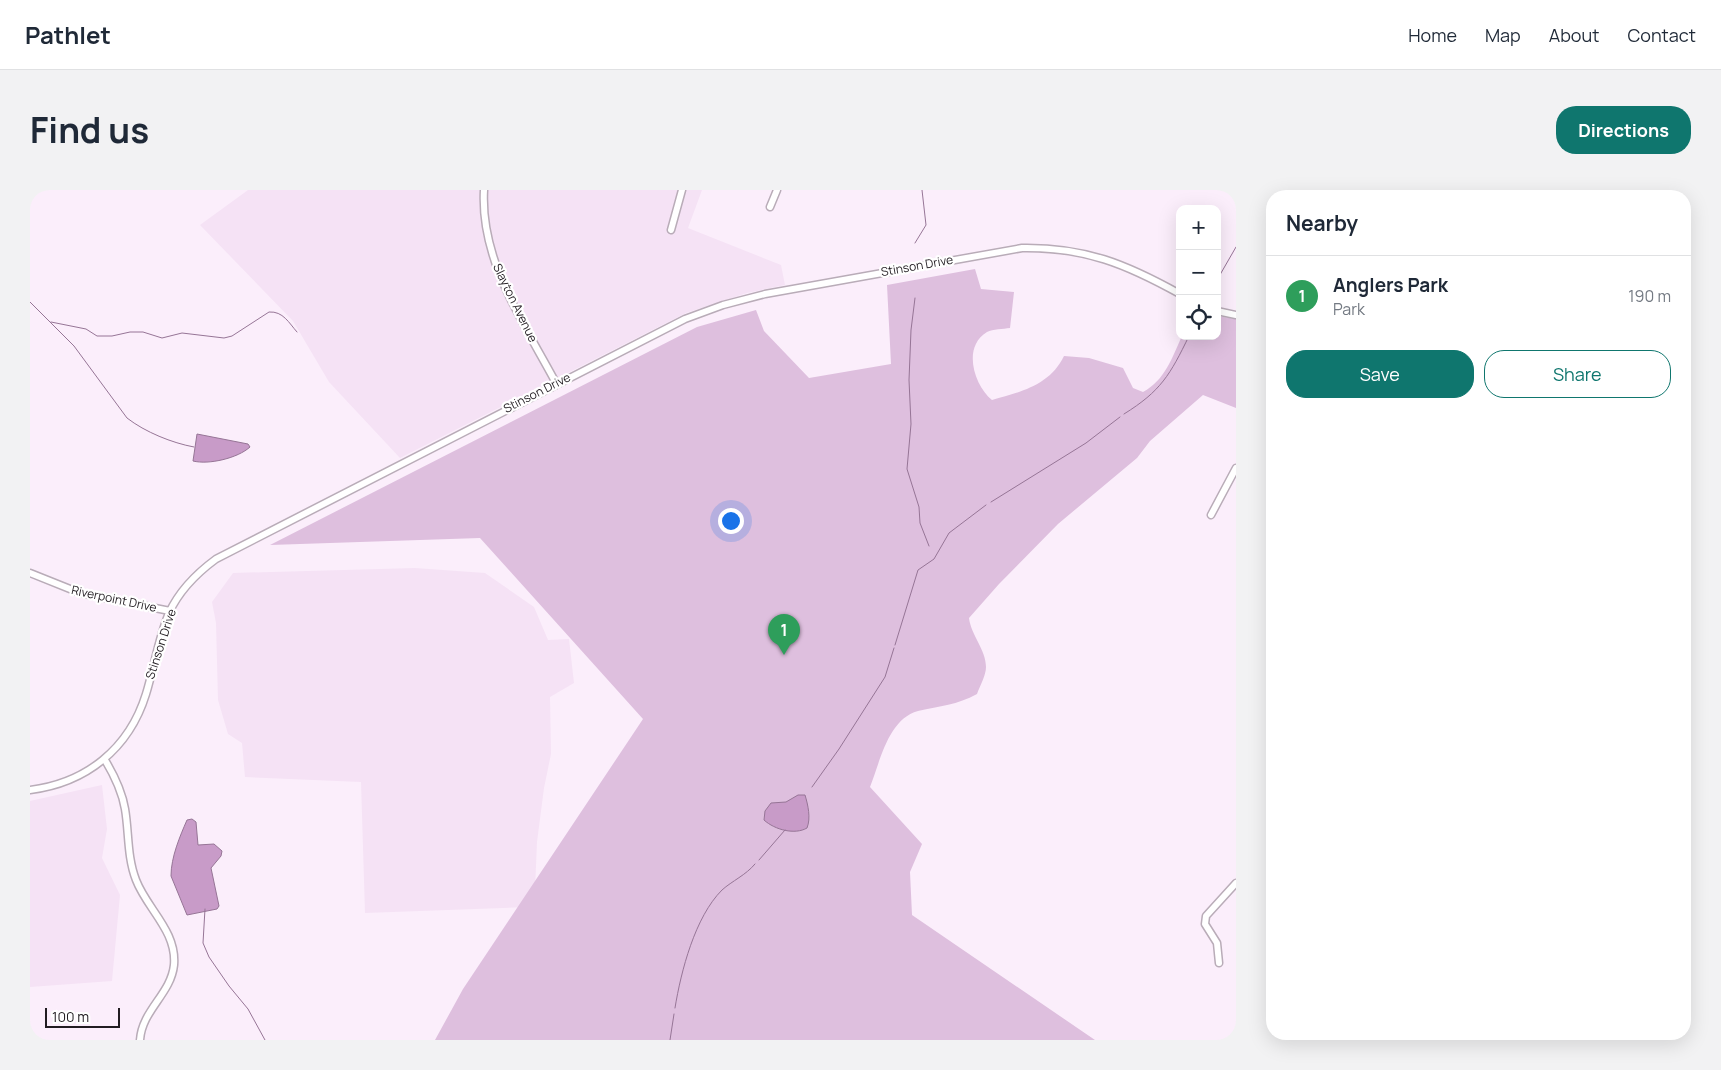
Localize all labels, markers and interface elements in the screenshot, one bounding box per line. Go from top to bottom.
text: Pathlet [25,18,111,51]
text: Home [1408,23,1457,47]
text: Map [1485,23,1521,47]
text: About [1549,23,1599,47]
text: Contact [1627,23,1696,47]
text: Find us [30,106,149,154]
button: Directions [1556,106,1691,154]
map controls [1176,205,1221,340]
button: + [1176,205,1221,250]
text: Nearby [1286,209,1358,237]
button: − [1176,250,1221,295]
street label: Stinson Drive [879,251,954,280]
street label: Slayton Avenue [489,261,542,345]
text: Anglers Park [1333,272,1448,298]
text: 1 [1298,285,1306,307]
text: 190 m [1628,285,1671,307]
button: locate [1176,295,1221,340]
text: Park [1333,298,1365,320]
button: Save [1286,350,1474,398]
button: Share [1484,350,1671,398]
street label: Stinson Drive [500,368,573,417]
your location [718,508,744,534]
street label: Riverpoint Drive [70,581,158,616]
street label: Stinson Drive [141,606,180,681]
pin: 1 [768,614,800,655]
scale bar [45,1005,120,1028]
text: 100 m [52,1007,89,1026]

